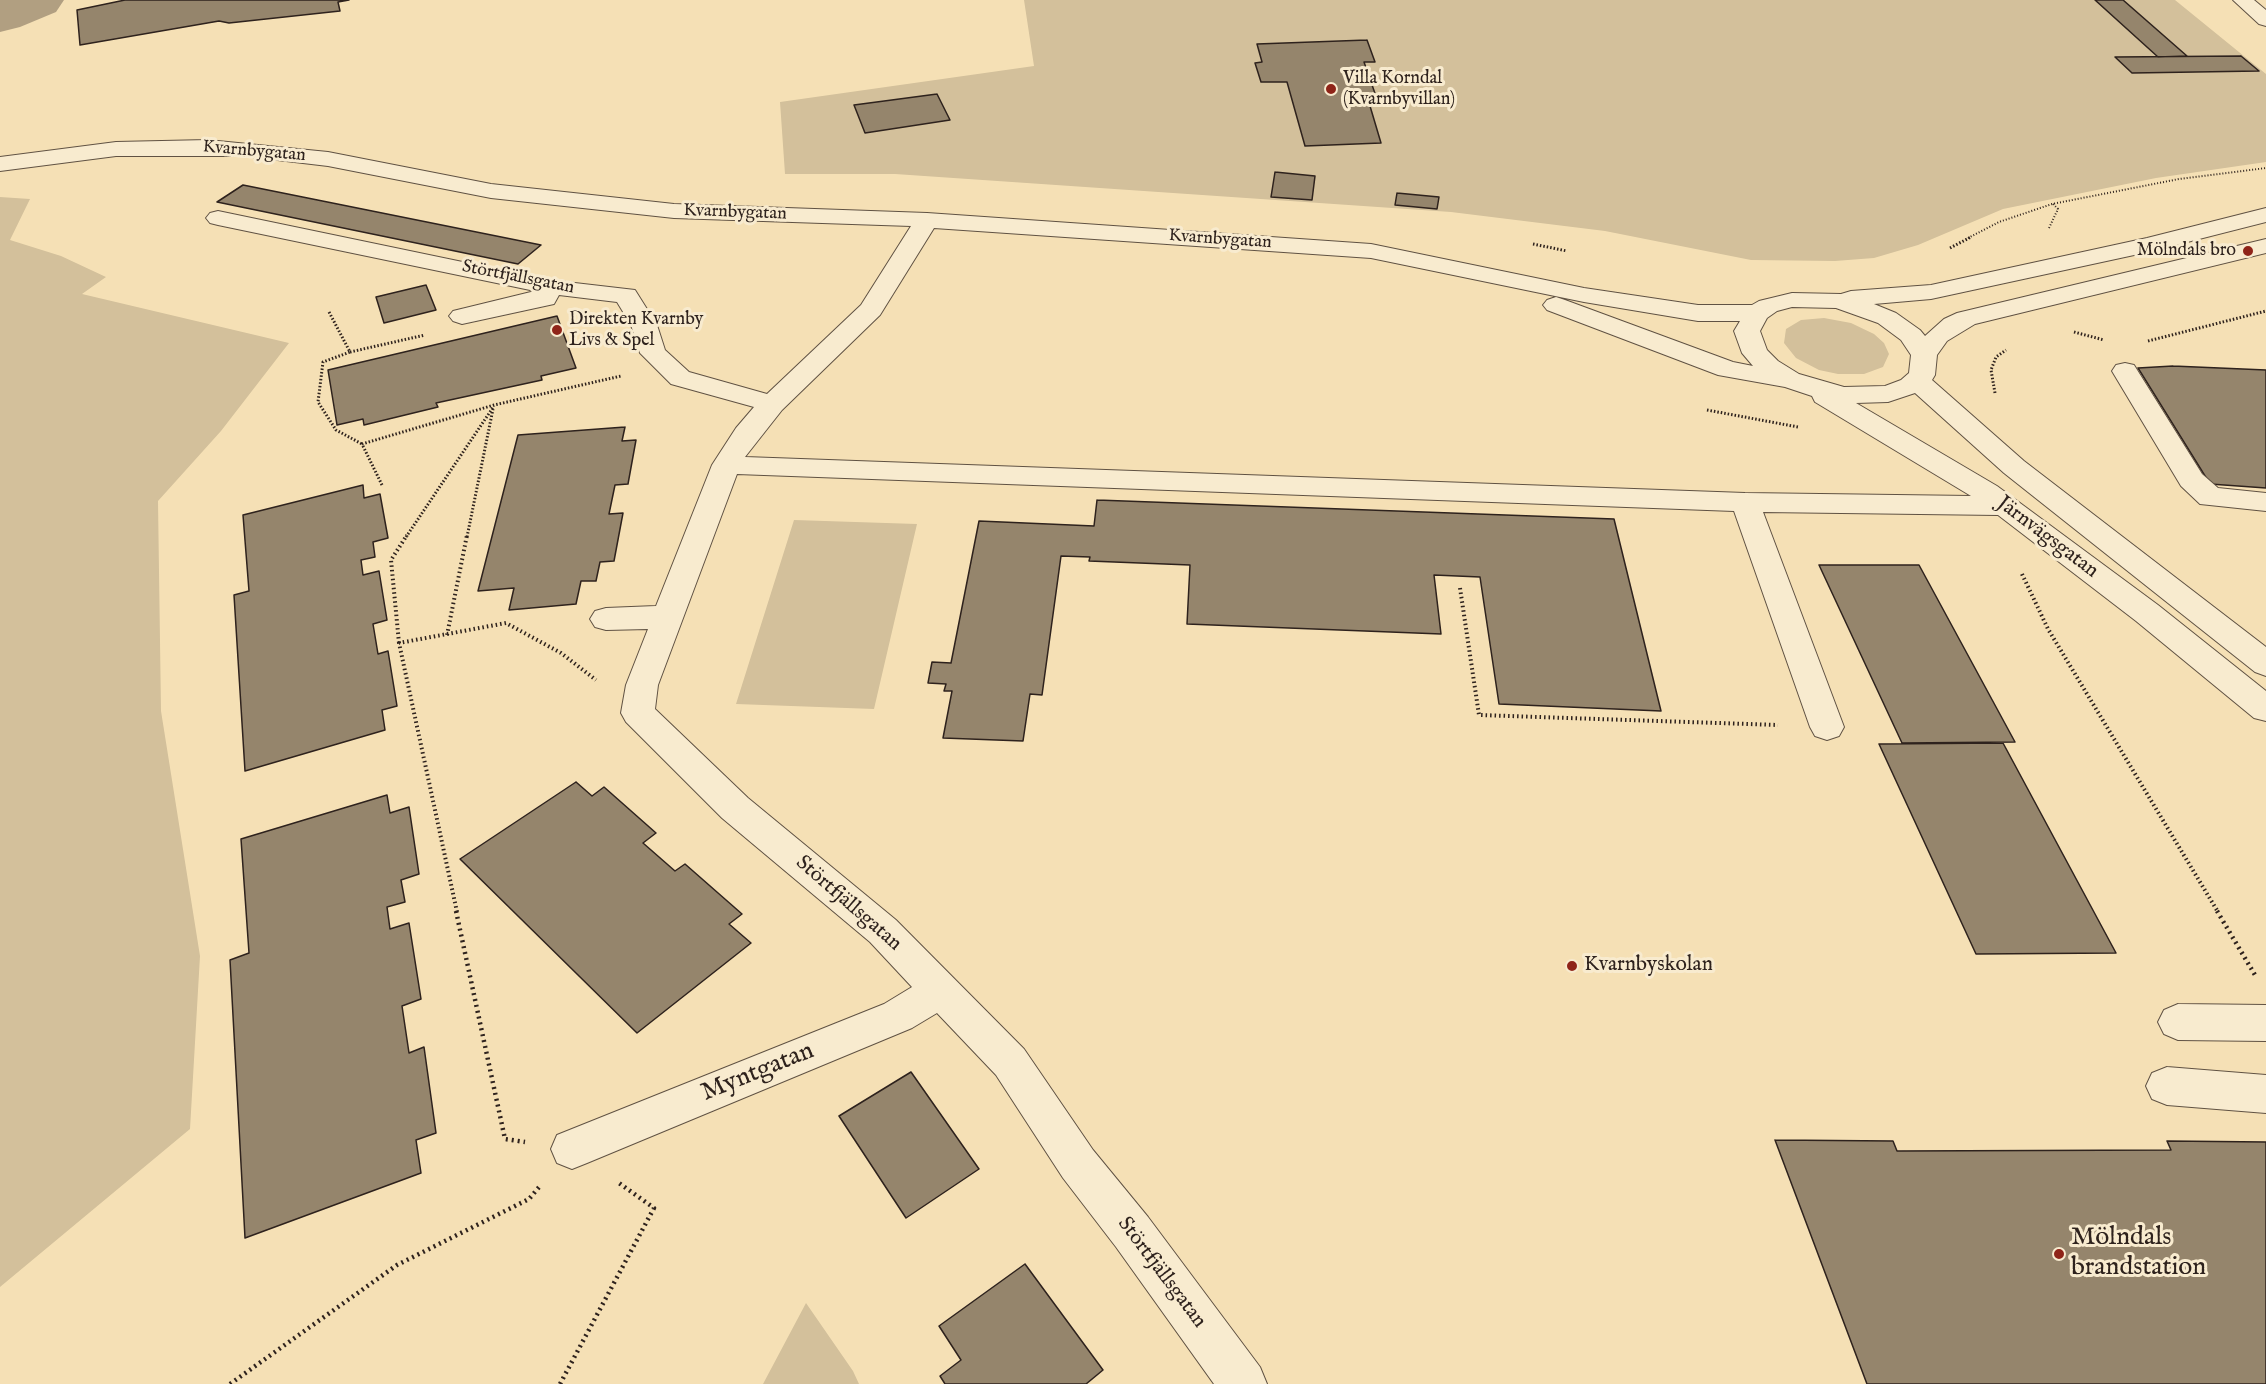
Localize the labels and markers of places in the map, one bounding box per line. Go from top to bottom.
place label: Villa Korndal (Kvarnbyvillan) [1343,68,1455,110]
marker: Villa Korndal (Kvarnbyvillan) [1324,82,1338,96]
place label: Mölndals bro [2137,240,2236,262]
marker: Mölndals bro [2241,244,2255,258]
place label: Direkten Kvarnby Livs & Spel [569,309,703,352]
marker: Direkten Kvarnby Livs & Spel [550,323,564,337]
place label: Kvarnbyskolan [1584,953,1713,979]
marker: Kvarnbyskolan [1565,959,1579,973]
place label: Mölndals brandstation [2071,1223,2206,1284]
marker: Mölndals brandstation [2052,1247,2066,1261]

